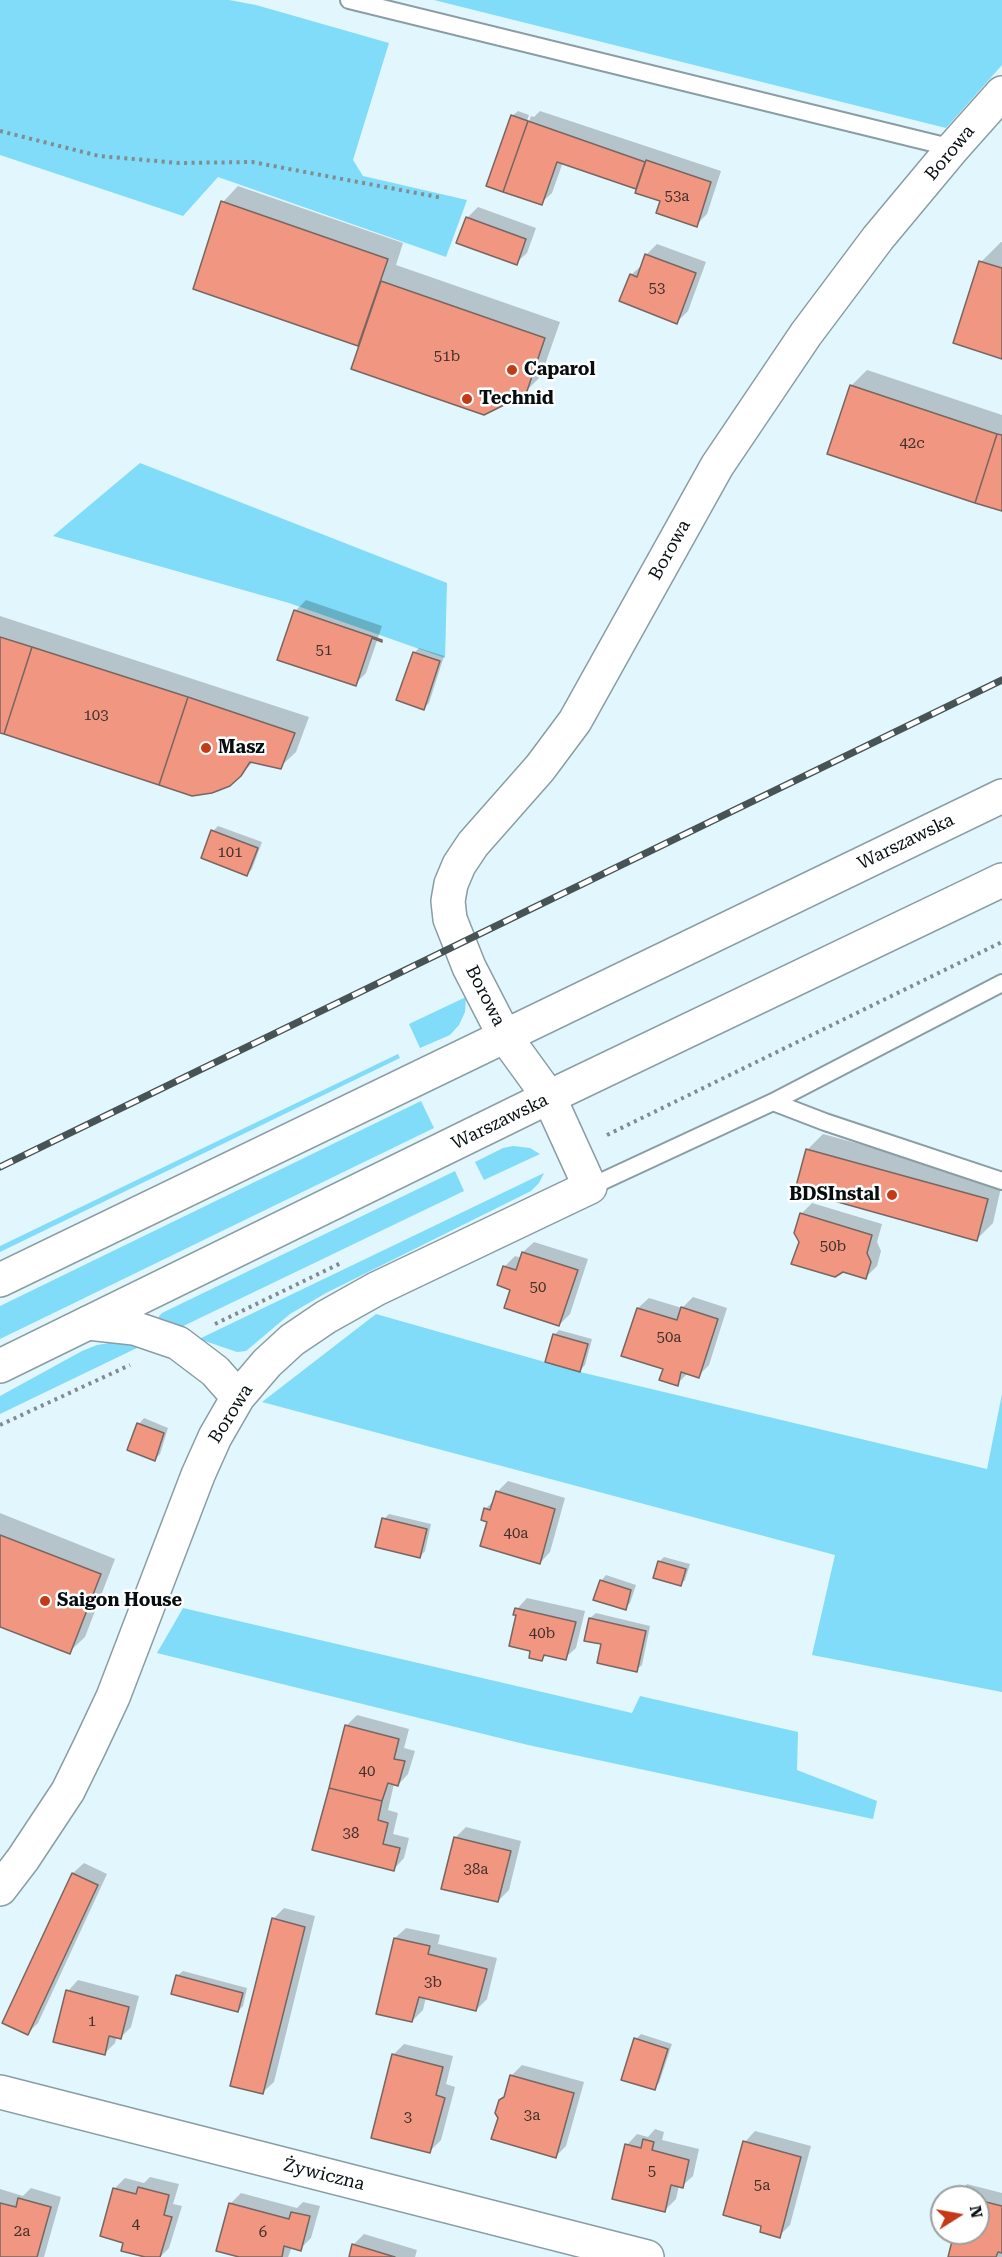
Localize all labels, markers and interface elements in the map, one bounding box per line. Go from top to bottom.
street label: Borowa [921,121,979,185]
house number: 53a [665,188,689,206]
house number: 53 [649,280,665,298]
house number: 51b [434,348,460,366]
place label: Caparol [524,359,595,381]
marker: Caparol [505,363,519,377]
place label: Technid [479,388,554,410]
marker: Technid [460,392,474,406]
house number: 42c [899,435,925,453]
street label: Borowa [645,516,695,584]
house number: 51 [316,642,332,660]
house number: 103 [83,707,109,725]
place label: Masz [218,737,265,759]
marker: Masz [199,741,213,755]
street label: Warszawska [854,809,958,875]
house number: 101 [217,844,243,862]
street label: Borowa [461,962,509,1030]
street label: Warszawska [448,1089,552,1155]
place label: BDSInstal [789,1184,880,1206]
marker: BDSInstal [885,1188,899,1202]
house number: 50b [820,1238,846,1256]
house number: 50 [530,1279,546,1297]
house number: 50a [657,1329,681,1347]
street label: Borowa [204,1381,258,1447]
house number: 40a [504,1525,528,1543]
place label: Saigon House [57,1590,182,1612]
marker: Saigon House [38,1594,52,1608]
house number: 40b [529,1625,555,1643]
house number: 40 [359,1763,375,1781]
house number: 38 [343,1825,359,1843]
house number: 38a [464,1861,488,1879]
house number: 3b [424,1974,442,1992]
house number: 1 [88,2013,96,2031]
house number: 3a [524,2107,540,2125]
house number: 3 [404,2109,412,2127]
street label: Żywiczna [281,2155,367,2195]
house number: 5 [648,2163,656,2181]
house number: 5a [754,2177,770,2195]
north arrow [930,2185,990,2245]
text: N [966,2204,987,2220]
house number: 4 [132,2216,140,2234]
house number: 2a [14,2223,30,2241]
house number: 6 [259,2224,267,2242]

